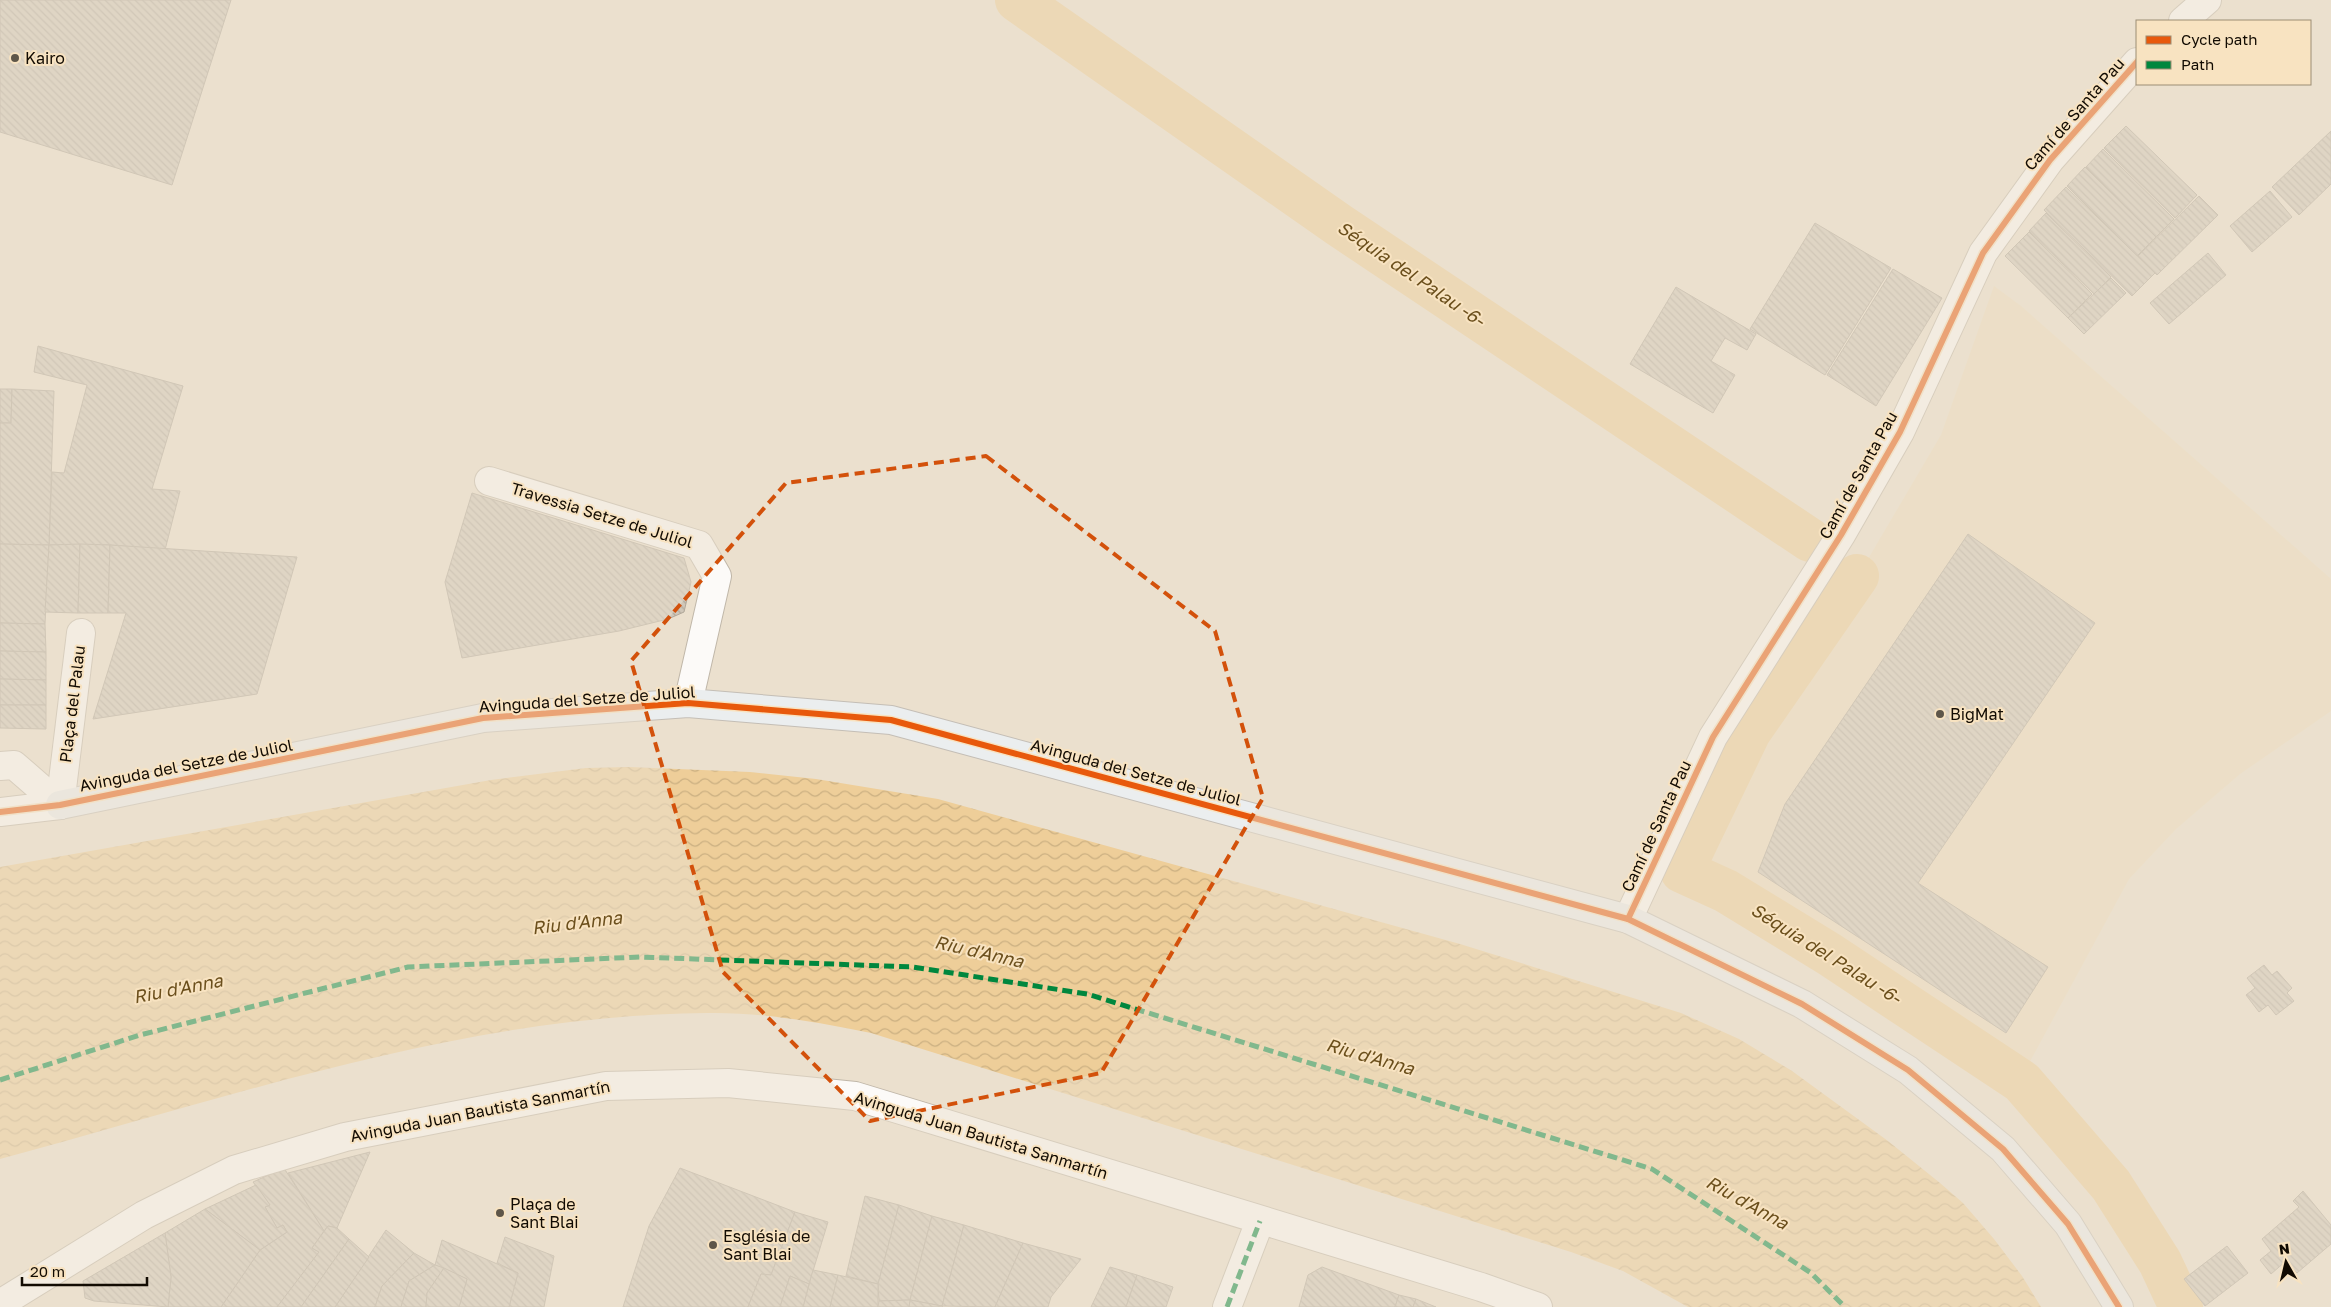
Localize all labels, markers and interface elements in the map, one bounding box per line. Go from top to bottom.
legend [2136,20,2311,85]
text: Cycle path [2181,30,2257,48]
place label: Kairo [25,48,65,68]
marker: Kairo [9,52,21,64]
street label: Camí de Santa Pau [2020,54,2128,174]
text: Path [2181,55,2214,73]
water label: Séquia del Palau -6- [1334,216,1490,331]
street label: Camí de Santa Pau [1815,408,1901,542]
street label: Travessia Setze de Juliol [509,478,695,552]
street label: Plaça del Palau [55,644,89,764]
street label: Avinguda del Setze de Juliol [478,681,696,717]
place label: BigMat [1950,704,2004,724]
marker: BigMat [1934,708,1946,720]
street label: Avinguda del Setze de Juliol [78,734,294,796]
street label: Avinguda del Setze de Juliol [1029,734,1243,810]
street label: Camí de Santa Pau [1617,757,1695,895]
water label: Séquia del Palau -6- [1747,898,1907,1009]
water label: Riu d'Anna [531,905,624,938]
water label: Riu d'Anna [933,930,1027,972]
water label: Riu d'Anna [131,968,225,1007]
water label: Riu d'Anna [1324,1033,1418,1079]
street label: Avinguda Juan Bautista Sanmartín [348,1076,612,1146]
street label: Avinguda Juan Bautista Sanmartín [852,1087,1110,1183]
water label: Riu d'Anna [1703,1171,1793,1234]
place label: Plaça de Sant Blai [510,1194,579,1232]
marker: Plaça de Sant Blai [494,1207,506,1219]
place label: Església de Sant Blai [723,1226,810,1264]
north arrow [2261,1237,2311,1287]
marker: Església de Sant Blai [707,1239,719,1251]
text: N [2278,1239,2291,1258]
scale bar [22,1254,148,1286]
text: 20 m [30,1262,65,1280]

